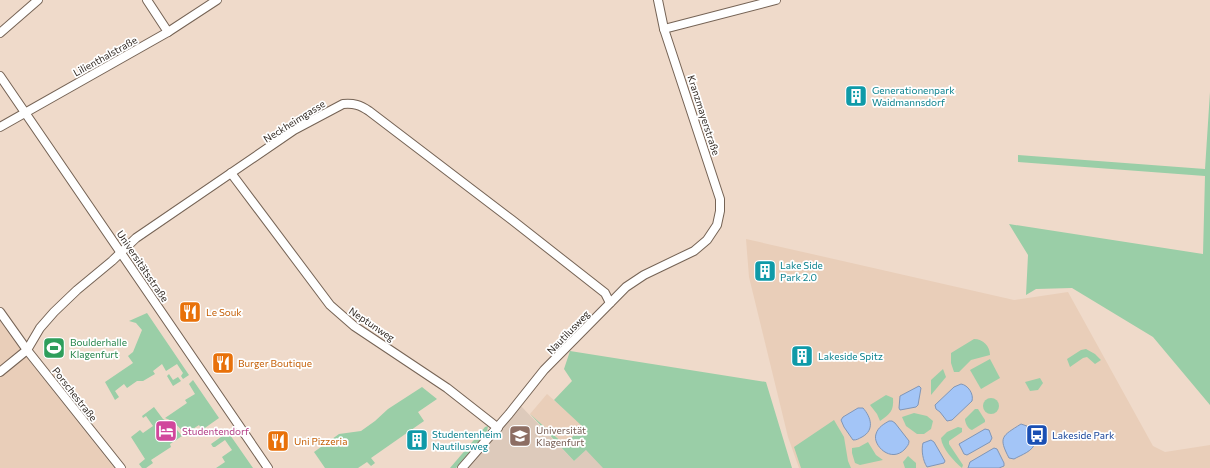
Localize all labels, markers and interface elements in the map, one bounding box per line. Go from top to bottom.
street label: Lilienthalstraße [71,34,139,78]
street label: Kranzmayerstraße [685,73,723,157]
building icon: Generationenpark Waidmannsdorf [843,83,869,109]
place label: Generationenpark Waidmannsdorf [872,84,955,108]
street label: Neckheimgasse [261,97,327,145]
street label: Universitätsstraße [115,228,171,304]
building icon: Lake Side Park 2.0 [752,258,778,284]
place label: Lake Side Park 2.0 [780,259,823,283]
restaurant icon: Le Souk [177,299,203,325]
street label: Neptunweg [347,304,398,344]
place label: Le Souk [206,306,242,318]
street label: Nautilusweg [544,307,592,356]
sports icon: Boulderhalle Klagenfurt [41,335,67,361]
place label: Boulderhalle Klagenfurt [70,336,127,360]
building icon: Lakeside Spitz [789,343,815,369]
restaurant icon: Burger Boutique [210,350,236,376]
place label: Lakeside Spitz [818,350,883,362]
place label: Burger Boutique [238,357,312,369]
street label: Porschestraße [50,365,100,423]
hotel icon: Studentendorf [153,418,179,444]
bus stop icon: Lakeside Park [1024,422,1050,448]
school or university icon: Universität Klagenfurt [507,423,533,449]
place label: Universität Klagenfurt [536,424,586,448]
place label: Studentendorf [182,425,249,437]
building icon: Studentenheim Nautilusweg [404,427,430,453]
restaurant icon: Uni Pizzeria [265,428,291,454]
place label: Studentenheim Nautilusweg [432,428,502,452]
place label: Lakeside Park [1052,429,1115,441]
place label: Uni Pizzeria [294,435,347,447]

